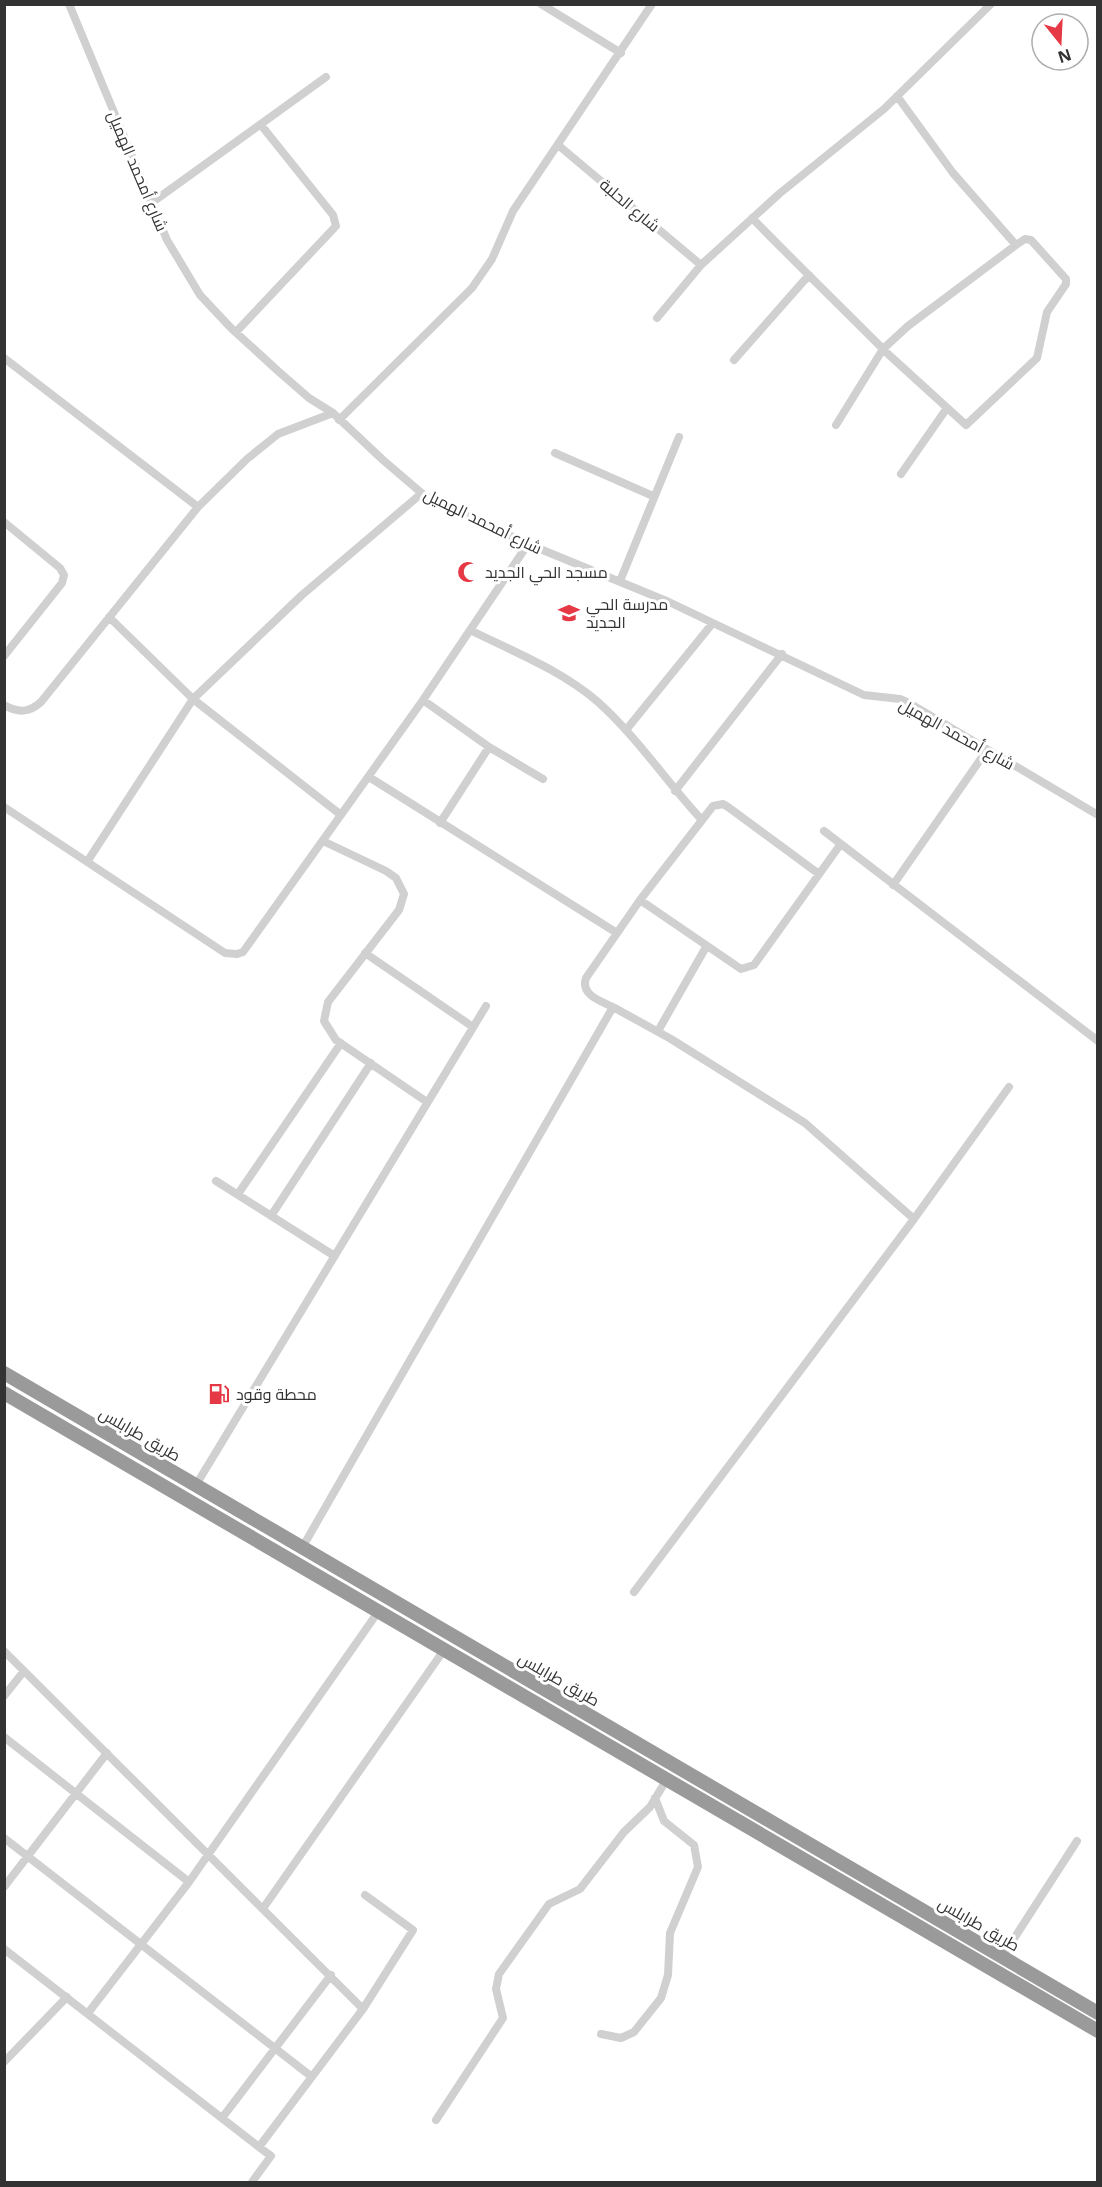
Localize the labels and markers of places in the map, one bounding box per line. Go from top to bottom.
mosque icon: مسجد الحي الجديد [456,560,480,584]
place label: مسجد الحي الجديد [485,561,608,586]
place label: مدرسة الحي الجديد [586,593,668,633]
school or university icon: مدرسة الحي الجديد [557,601,581,625]
fuel station icon: محطة وقود [207,1382,231,1406]
place label: محطة وقود [236,1383,317,1405]

